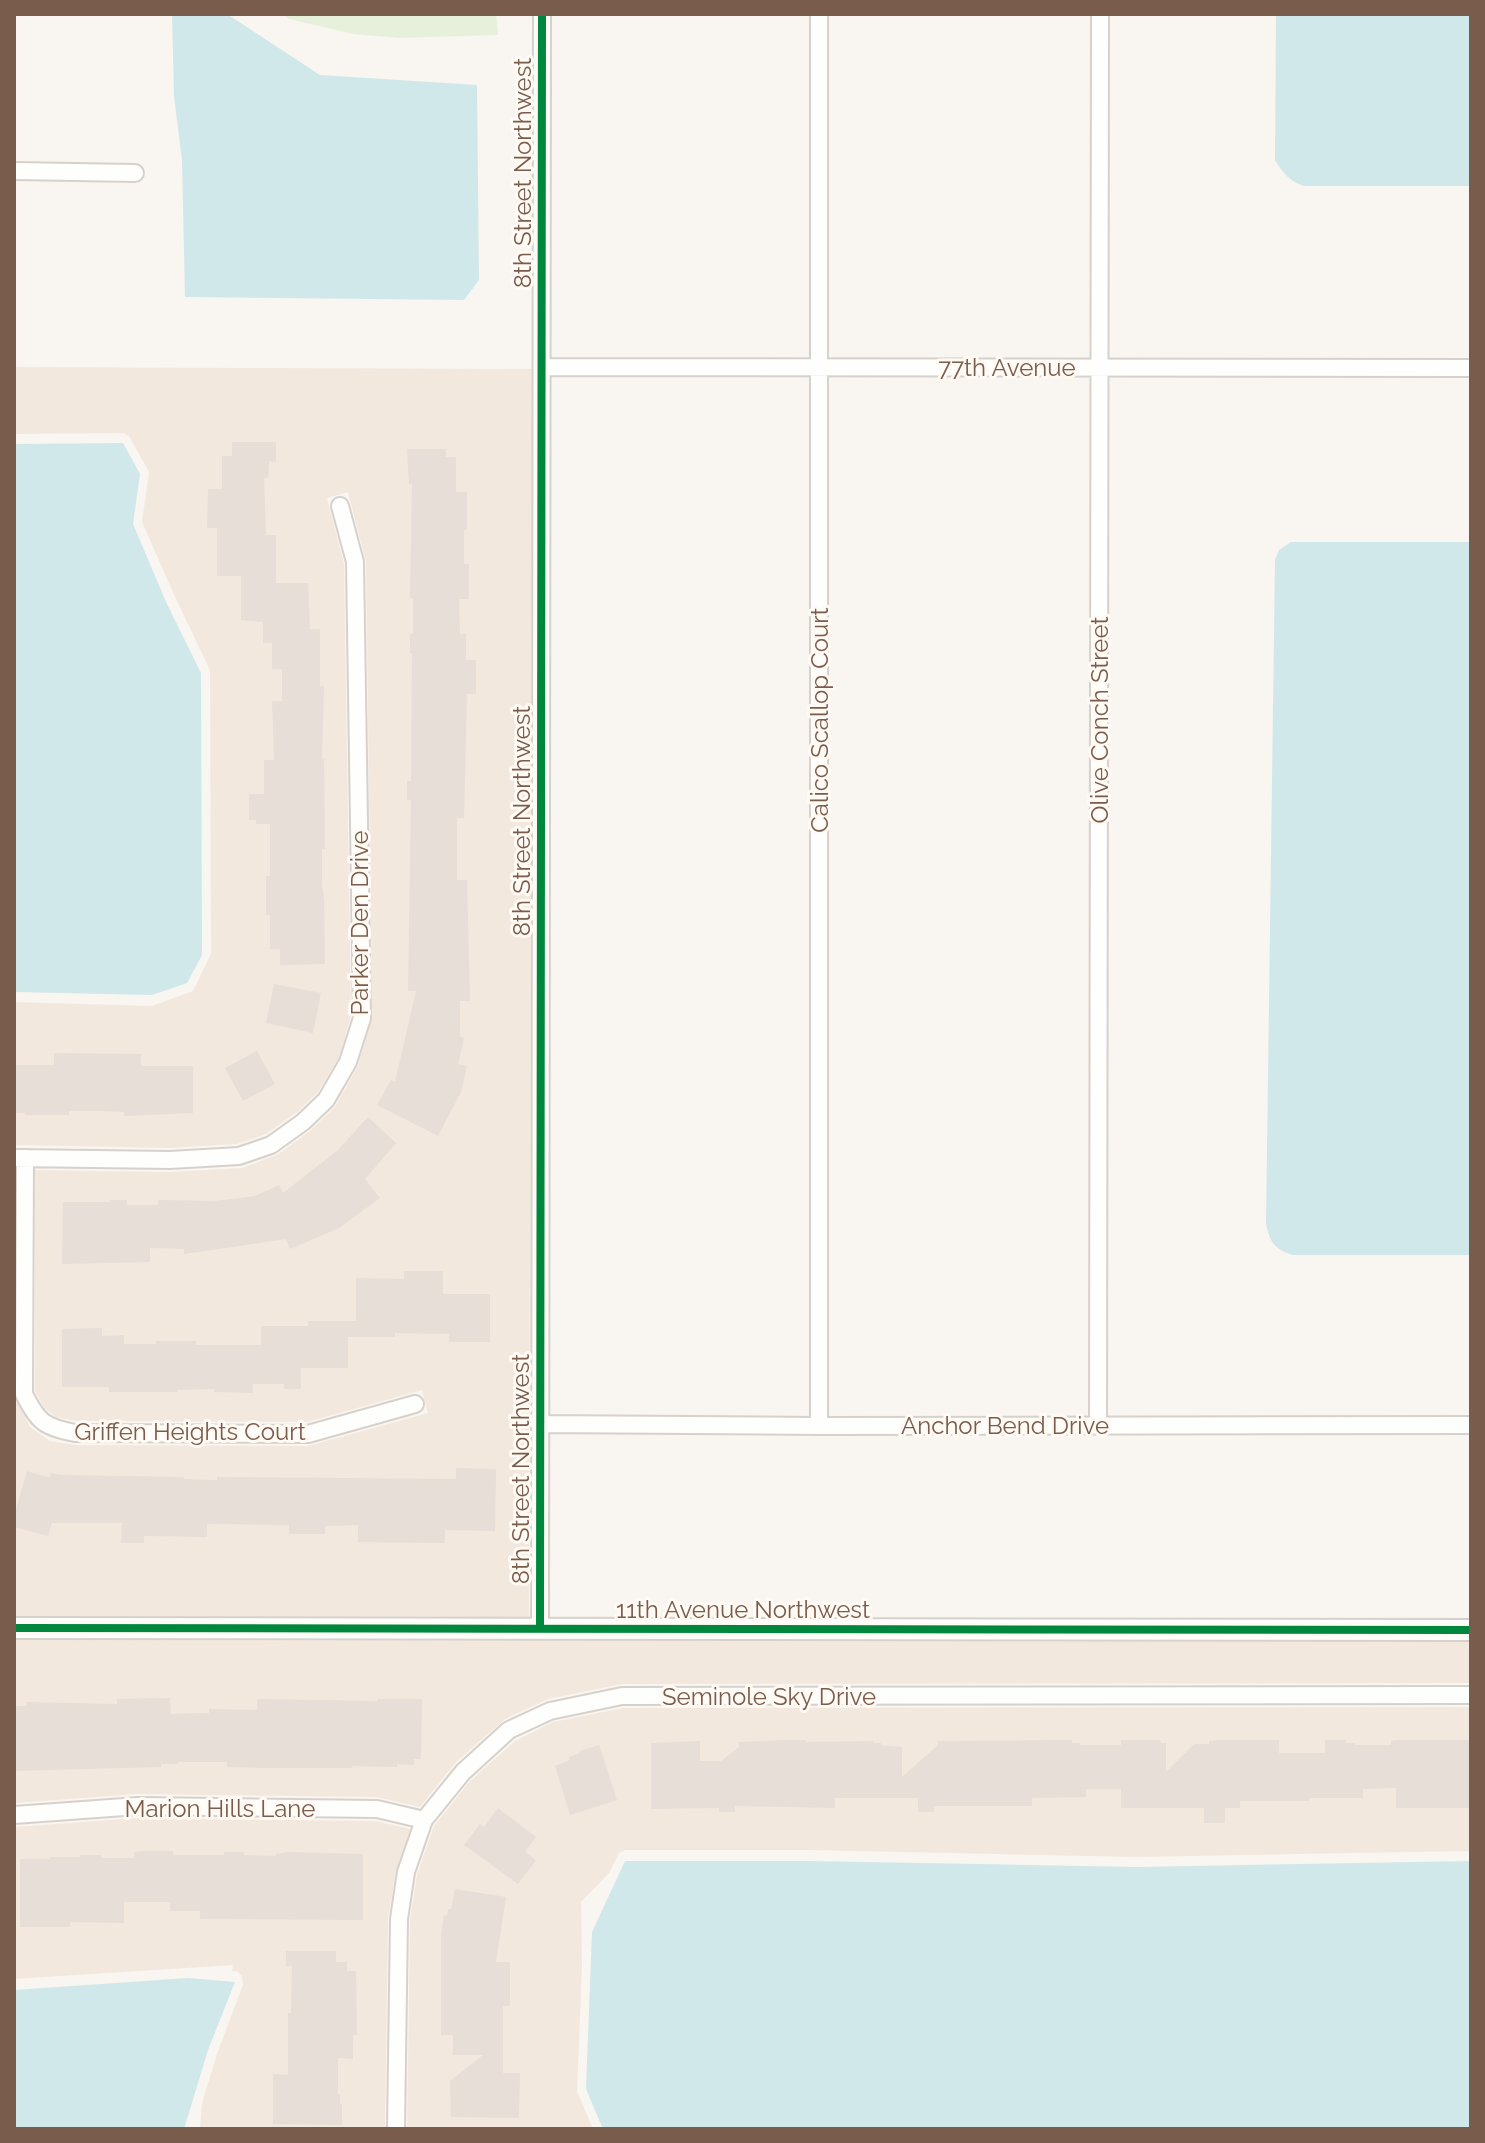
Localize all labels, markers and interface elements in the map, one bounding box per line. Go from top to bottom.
street label: 8th Street Northwest [508,58,537,288]
street label: 77th Avenue [938,353,1076,382]
street label: Calico Scallop Court [805,607,834,833]
street label: Olive Conch Street [1085,617,1114,823]
street label: 8th Street Northwest [507,706,536,936]
street label: Parker Den Drive [345,830,374,1016]
street label: 8th Street Northwest [506,1354,535,1584]
street label: Anchor Bend Drive [901,1411,1109,1440]
street label: Griffen Heights Court [74,1417,306,1446]
street label: 11th Avenue Northwest [616,1595,870,1624]
street label: Seminole Sky Drive [662,1682,876,1711]
street label: Marion Hills Lane [125,1794,315,1823]

